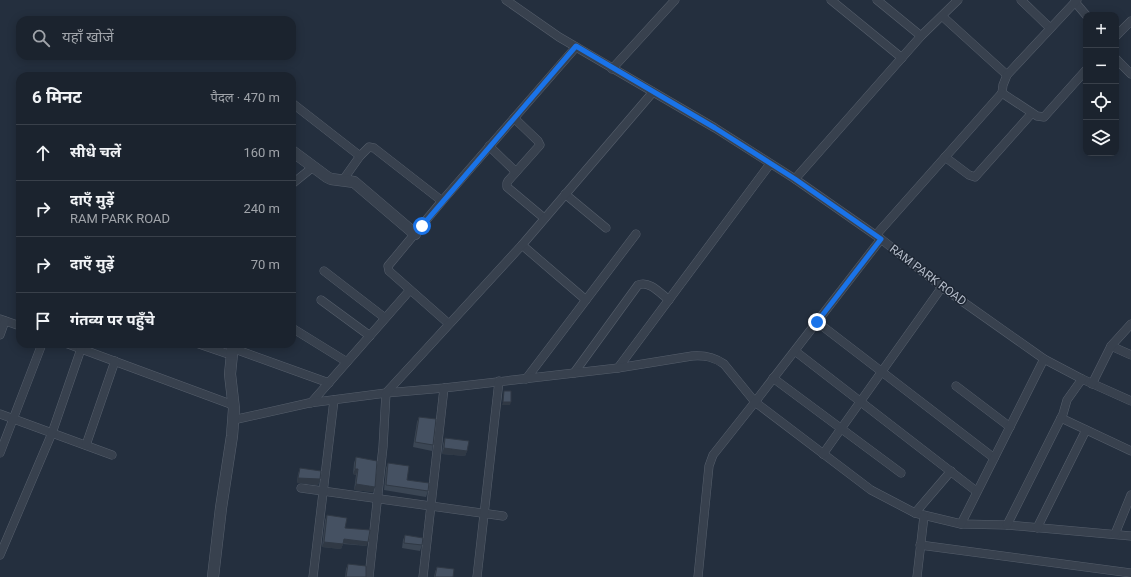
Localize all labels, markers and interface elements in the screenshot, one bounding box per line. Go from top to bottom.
map controls [1083,12,1119,156]
button: + [1083,12,1119,48]
search box [16,16,296,60]
icon: search [30,27,52,49]
text: यहाँ खोजें [62,28,114,46]
button: − [1083,48,1119,84]
button: locate [1083,84,1119,120]
text: 6 मिनट [32,87,82,107]
text: पैदल · 470 m [211,90,280,105]
button: layers [1083,120,1119,156]
icon: ahead [32,142,54,164]
text: सीधे चलें [70,143,121,161]
text: 160 m [243,145,280,160]
text: दाएँ मुड़ें [70,191,114,209]
icon: right [32,198,54,220]
text: 240 m [243,201,280,216]
text: RAM PARK ROAD [70,211,170,226]
route start [413,217,431,235]
street label: RAM PARK ROAD [887,242,969,308]
icon: right [32,254,54,276]
text: दाएँ मुड़ें [70,255,114,273]
text: 70 m [251,257,280,272]
icon: arrive [32,310,54,332]
text: गंतव्य पर पहुँचे [70,311,155,329]
route end [808,313,826,331]

